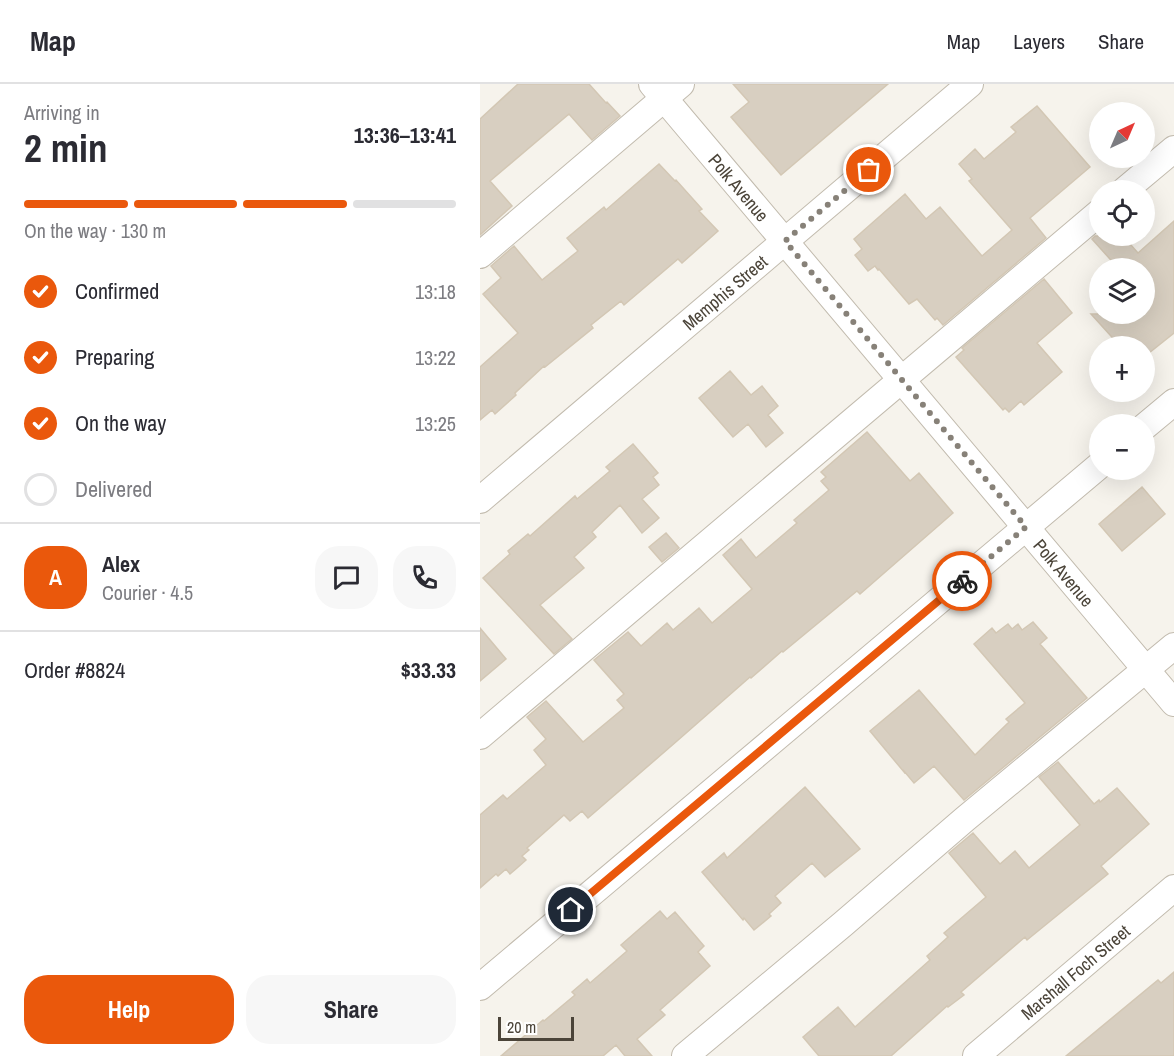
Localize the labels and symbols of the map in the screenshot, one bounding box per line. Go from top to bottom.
north arrow [1089,102,1155,168]
pin [843,144,894,195]
street label: Polk Avenue [703,148,775,227]
street label: Memphis Street [677,249,773,336]
street label: Polk Avenue [1028,533,1100,612]
courier [932,551,992,611]
pin [545,884,596,935]
street label: Marshall Foch Street [1015,918,1135,1025]
scale bar [498,1014,574,1042]

